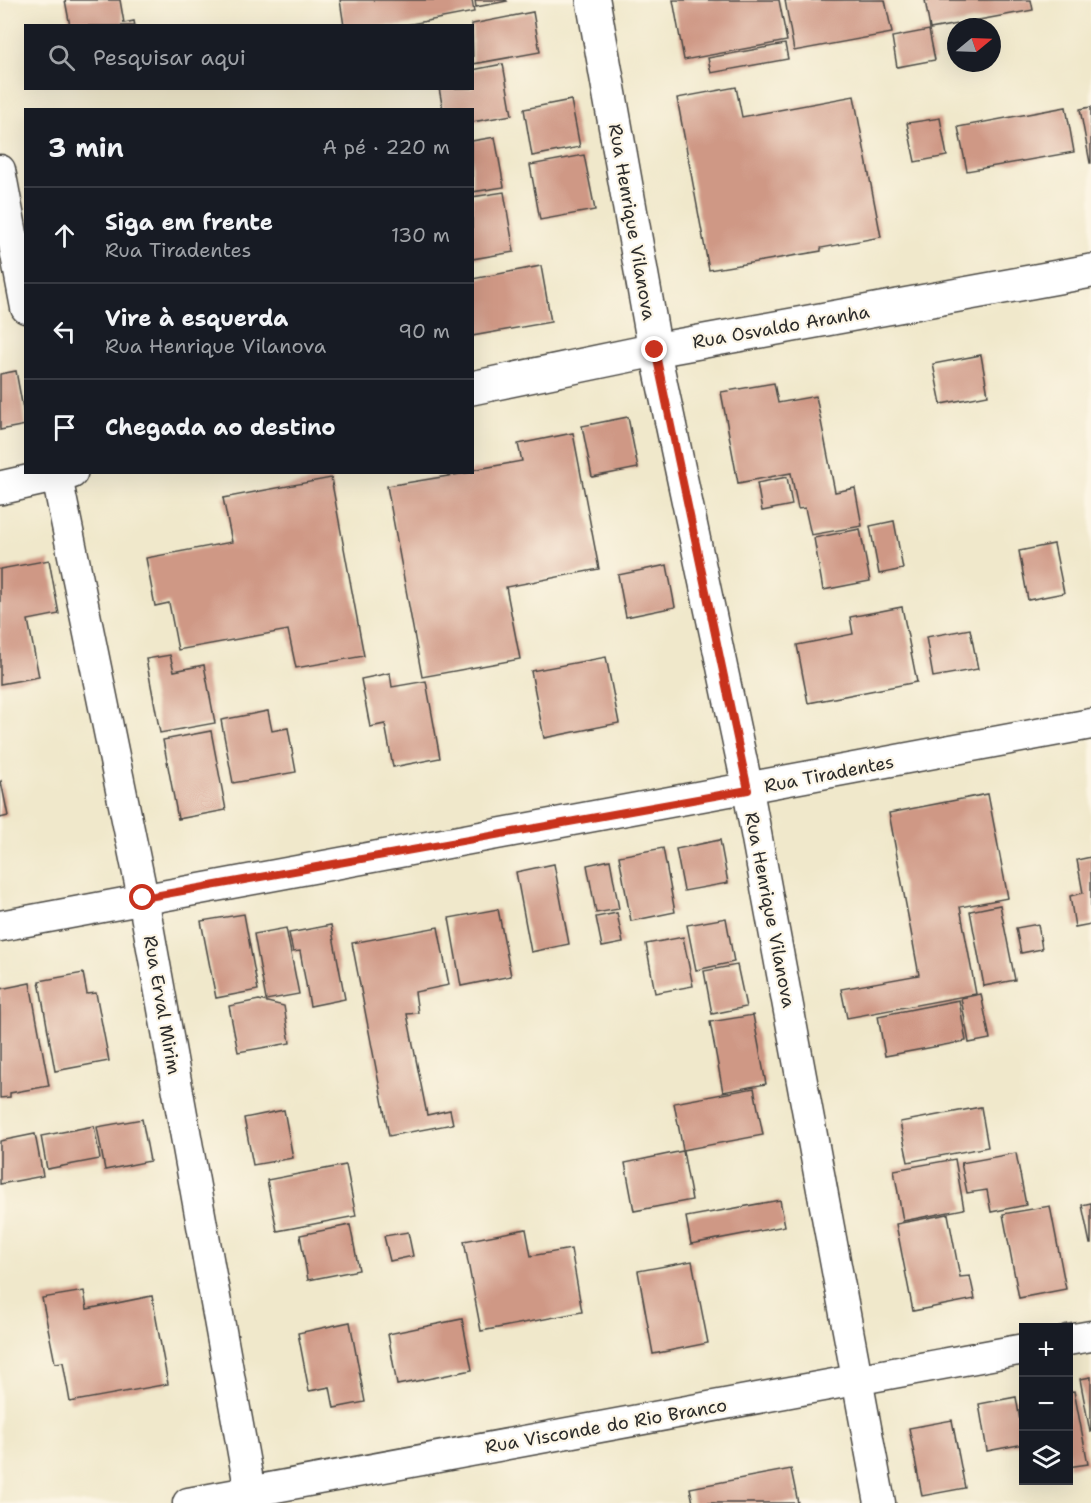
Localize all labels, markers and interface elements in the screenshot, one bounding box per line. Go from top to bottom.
north arrow [947,18,1001,72]
search box [24,24,474,90]
icon: search [45,41,78,74]
text: Pesquisar aqui [93,43,246,72]
street label: Rua Henrique Vilanova [603,122,661,322]
text: 3 min [48,130,124,165]
text: A pé · 220 m [322,134,450,160]
text: Siga em frente [105,208,273,237]
icon: ahead [48,219,81,252]
text: 130 m [391,222,450,248]
text: Rua Tiradentes [105,237,251,263]
street label: Rua Osvaldo Aranha [691,300,871,354]
text: Vire à esquerda [105,304,288,333]
icon: left [48,315,81,348]
text: 90 m [398,318,450,344]
text: Rua Henrique Vilanova [105,333,326,359]
route end [641,336,667,362]
icon: arrive [48,411,81,444]
text: Chegada ao destino [105,413,336,442]
street label: Rua Tiradentes [762,750,896,798]
street label: Rua Henrique Vilanova [739,810,801,1010]
route start [129,884,155,910]
street label: Rua Erval Mirim [138,934,186,1076]
map controls [1019,1323,1073,1485]
button: + [1019,1323,1073,1377]
button: − [1019,1377,1073,1431]
street label: Rua Visconde do Rio Branco [483,1393,729,1459]
button: layers [1019,1431,1073,1485]

